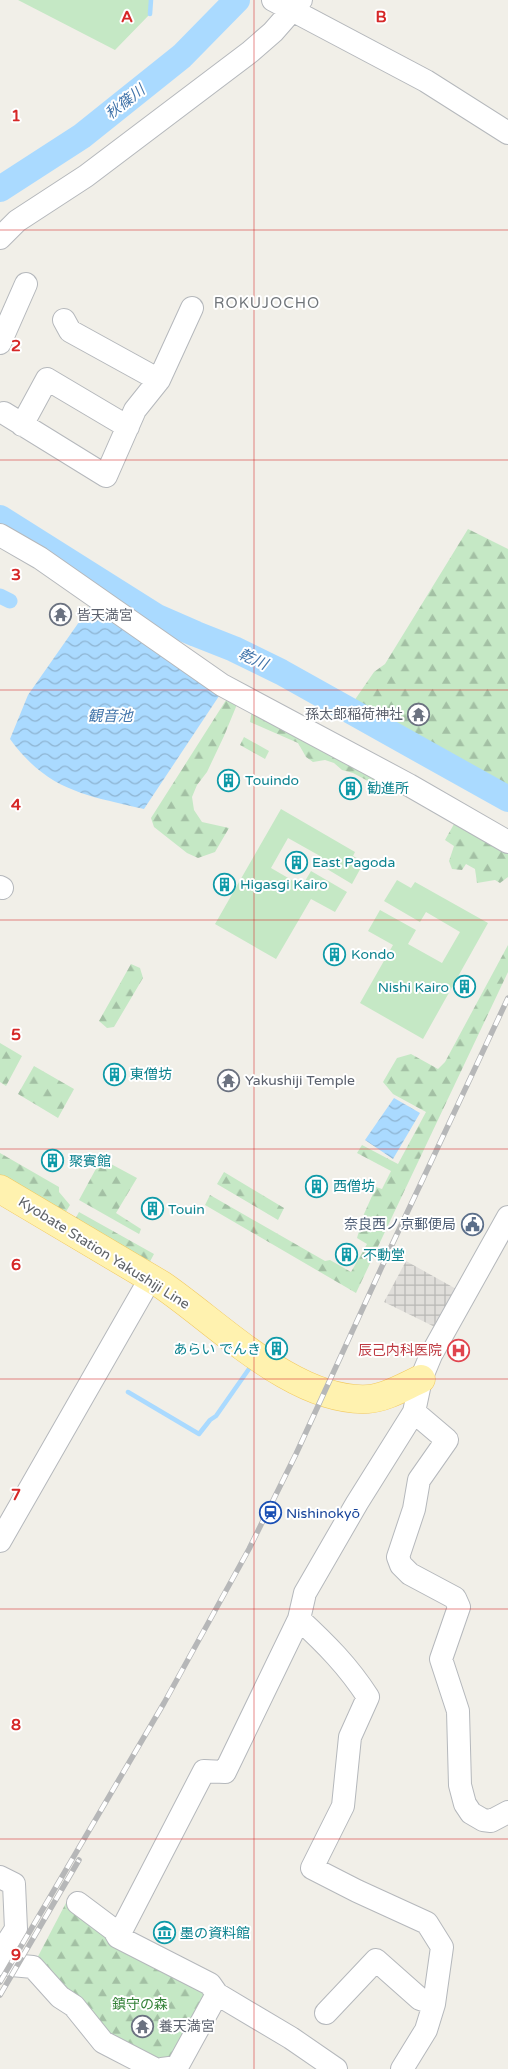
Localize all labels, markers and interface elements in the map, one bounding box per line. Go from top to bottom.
text: A [121,7,133,27]
text: B [375,7,387,27]
water label: 秋篠川 [102,80,150,123]
text: 1 [11,106,21,126]
district label: ROKUJOCHO [214,294,320,312]
text: 2 [11,336,21,356]
text: 3 [11,565,21,585]
temple icon: 皆天満宮 [49,603,73,627]
place label: 皆天満宮 [77,607,133,624]
water label: 乾川 [236,645,272,674]
temple icon: 孫太郎稲荷神社 [407,702,431,726]
place label: 孫太郎稲荷神社 [305,706,403,723]
water label: 観音池 [87,707,134,725]
building icon: Touindo [217,768,241,792]
place label: Touindo [245,772,299,789]
building icon: 勧進所 [339,776,363,800]
place label: 勧進所 [367,780,409,797]
text: 4 [11,795,21,815]
building icon: East Pagoda [284,850,308,874]
place label: East Pagoda [312,854,395,871]
building icon: Higasgi Kairo [212,872,236,896]
place label: Higasgi Kairo [240,876,328,893]
building icon: Kondo [323,942,347,966]
place label: Kondo [351,946,395,963]
building icon: Nishi Kairo [453,975,477,999]
place label: Nishi Kairo [378,979,449,996]
text: 5 [11,1025,21,1045]
building icon: 東僧坊 [102,1062,126,1086]
place label: 東僧坊 [130,1066,172,1083]
temple icon: Yakushiji Temple [217,1068,241,1092]
place label: Yakushiji Temple [245,1072,355,1089]
building icon: 聚賓館 [41,1149,65,1173]
place label: 聚賓館 [69,1153,111,1170]
building icon: 西僧坊 [305,1174,329,1198]
place label: 西僧坊 [333,1178,375,1195]
street label: Kyobate Station Yakushiji Line [15,1193,193,1313]
building icon: Touin [140,1197,164,1221]
place label: Touin [168,1201,205,1218]
public building icon: 奈良西ノ京郵便局 [460,1212,484,1236]
place label: 奈良西ノ京郵便局 [344,1216,456,1233]
building icon: 不動堂 [335,1243,359,1267]
place label: 不動堂 [363,1247,405,1264]
text: 6 [11,1255,21,1275]
building icon: あらい でんき [265,1337,289,1361]
hospital icon: 辰己内科医院 [446,1338,470,1362]
place label: あらい でんき [173,1341,261,1358]
place label: 辰己内科医院 [358,1342,442,1359]
text: 7 [11,1485,21,1505]
station icon: Nishinokyō [258,1501,282,1525]
place label: Nishinokyō [286,1505,360,1522]
text: 8 [11,1715,21,1735]
museum icon: 墨の資料館 [152,1921,176,1945]
place label: 墨の資料館 [180,1925,250,1942]
text: 9 [11,1945,21,1965]
park label: 鎮守の森 [112,1996,168,2013]
temple icon: 養天満宮 [131,2014,155,2038]
place label: 養天満宮 [159,2018,215,2035]

